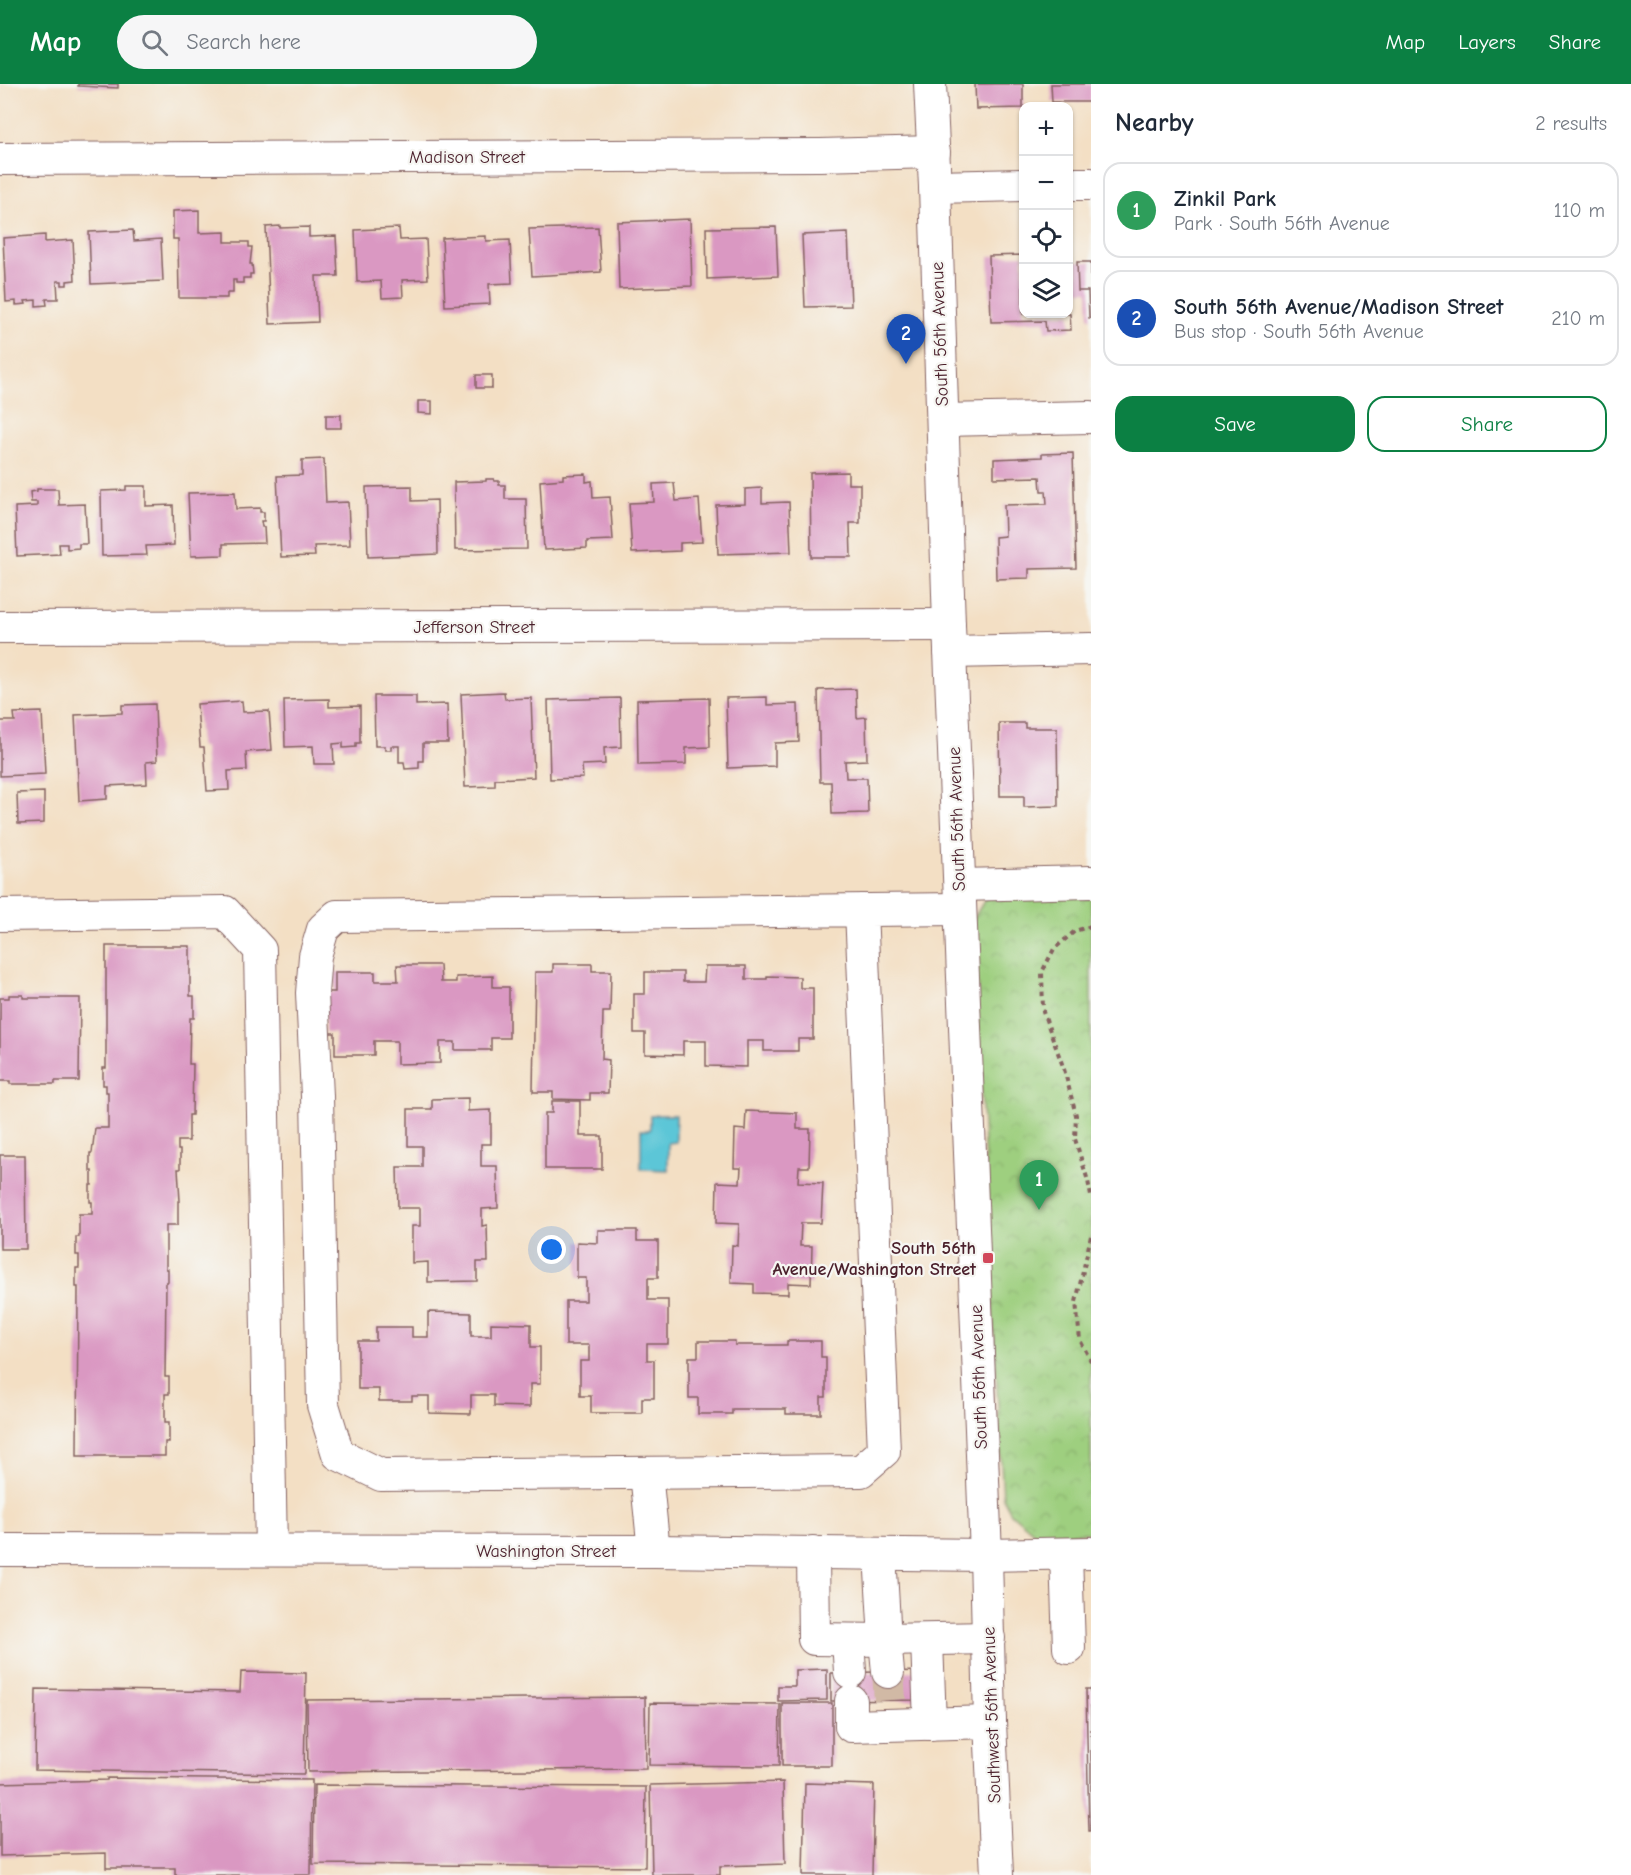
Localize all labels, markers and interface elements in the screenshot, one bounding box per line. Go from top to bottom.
search box [117,15,537,69]
text: Map [30,26,81,58]
icon: search [138,26,171,59]
text: Search here [186,29,301,55]
text: Map [1386,30,1425,54]
text: Layers [1458,30,1516,54]
text: Share [1549,30,1601,54]
map controls [1019,102,1073,318]
button: + [1019,102,1073,156]
text: Nearby [1115,108,1194,138]
text: 2 results [1535,112,1607,135]
street label: Madison Street [409,147,526,168]
button: − [1019,156,1073,210]
text: Zinkil Park [1174,186,1276,212]
text: 1 [1133,199,1140,222]
text: 110 m [1554,199,1605,222]
button: locate [1019,210,1073,264]
text: Park · South 56th Avenue [1174,212,1390,235]
street label: South 56th Avenue [927,261,953,407]
button: layers [1019,264,1073,318]
text: South 56th Avenue/Madison Street [1174,294,1504,320]
text: 2 [1132,307,1141,330]
text: 210 m [1551,307,1605,330]
pin: 2 [886,314,926,364]
text: Bus stop · South 56th Avenue [1174,320,1424,343]
button: Save [1115,396,1355,452]
button: Share [1367,396,1607,452]
street label: Jefferson Street [413,617,535,638]
street label: South 56th Avenue [944,746,970,892]
pin: 1 [1020,1160,1058,1210]
your location [537,1235,566,1264]
place label: South 56th Avenue/Washington Street [772,1238,977,1280]
marker: South 56th Avenue/Washington Street [981,1251,995,1265]
street label: South 56th Avenue [966,1304,992,1450]
street label: Washington Street [476,1541,617,1562]
street label: Southwest 56th Avenue [978,1626,1006,1804]

